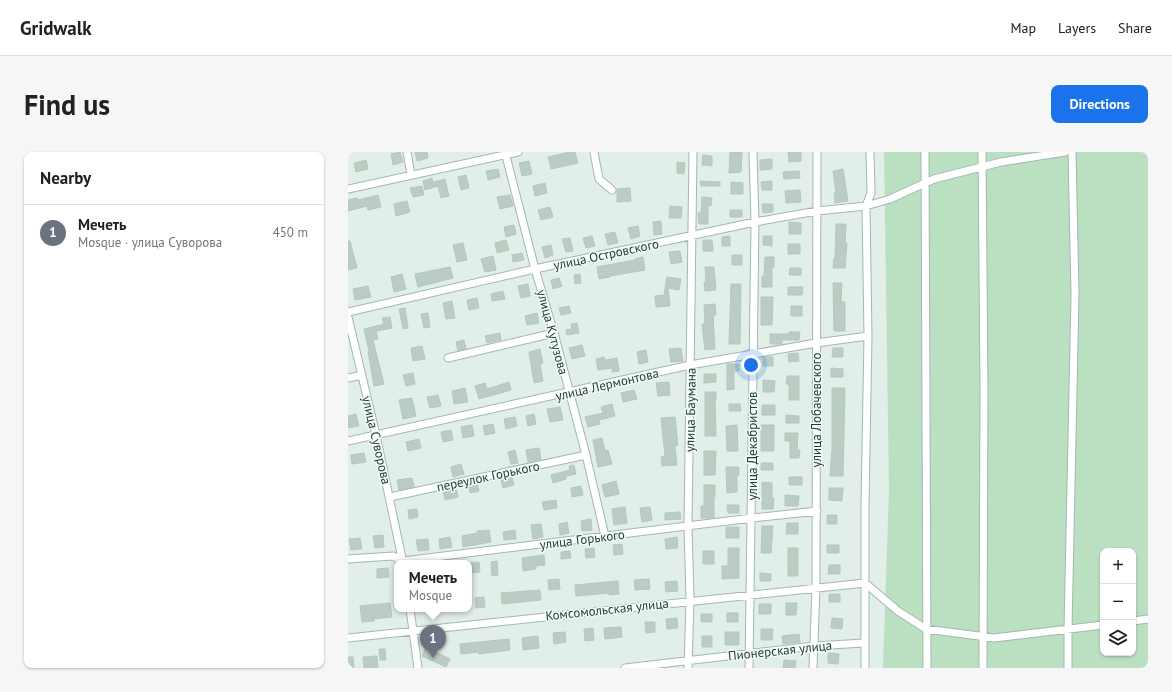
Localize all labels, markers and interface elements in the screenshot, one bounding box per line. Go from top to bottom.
text: Gridwalk [20,16,92,40]
text: Map [1010,19,1036,37]
text: Layers [1058,19,1096,37]
text: Share [1118,19,1152,37]
button: Directions [1051,85,1148,123]
text: Find us [24,86,110,123]
text: Nearby [40,167,91,189]
text: Мечеть [78,215,126,234]
text: 1 [49,224,57,241]
text: 450 m [273,224,308,241]
text: Mosque · улица Суворова [78,234,222,251]
street label: улица Островского [552,235,660,274]
street label: улица Кутузова [533,288,572,377]
street label: улица Лобачевского [808,353,825,467]
your location [741,355,761,375]
street label: улица Лермонтова [554,364,660,405]
street label: улица Баумана [681,368,700,452]
street label: улица Декабристов [744,391,761,501]
street label: улица Суворова [358,394,395,486]
street label: переулок Горького [435,457,541,496]
street label: улица Горького [539,526,626,553]
map controls [1100,548,1136,656]
button: + [1100,548,1136,584]
popup [394,560,472,612]
text: Мечеть [409,568,457,587]
button: − [1100,584,1136,620]
text: Mosque [409,587,452,604]
street label: Комсомольская улица [545,595,670,624]
button: layers [1100,620,1136,656]
pin: 1 [420,625,446,658]
street label: Пионерская улица [727,637,833,664]

